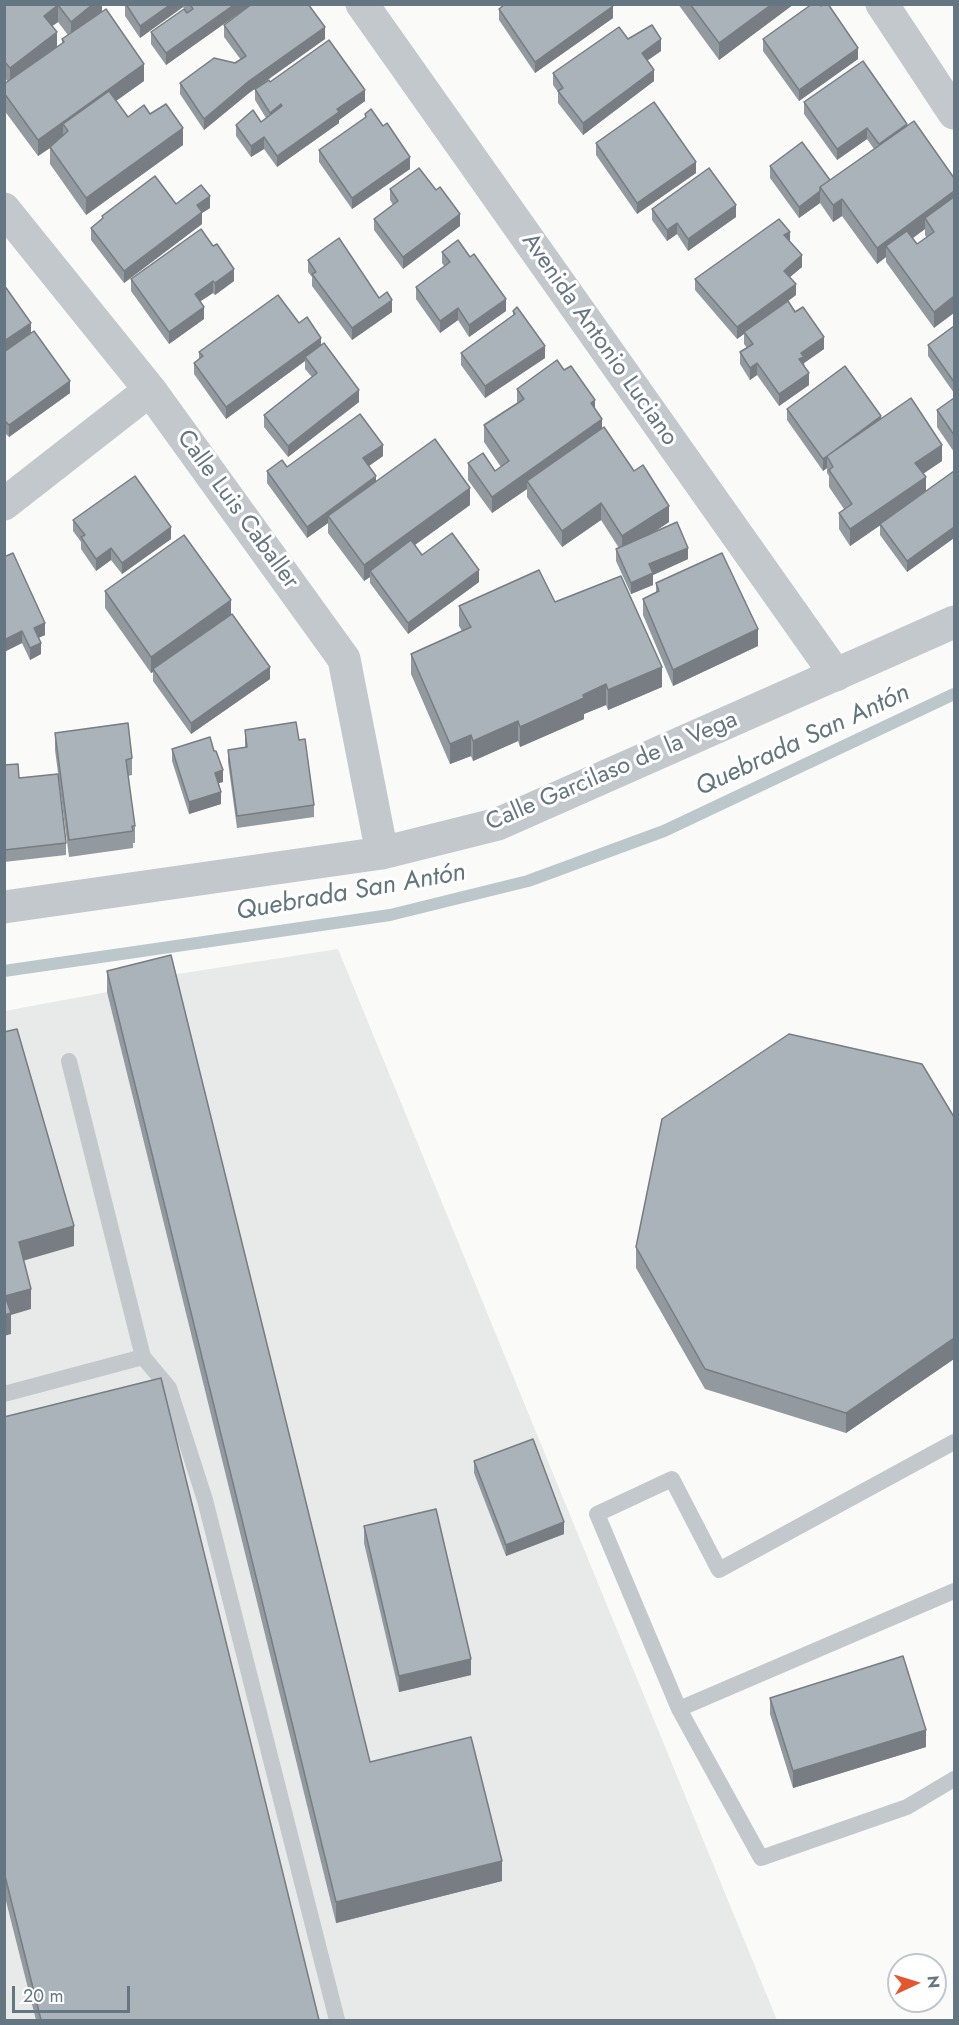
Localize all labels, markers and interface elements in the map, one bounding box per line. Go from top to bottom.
street label: Avenida Antonio Luciano [515,228,683,452]
street label: Calle Luis Caballer [170,425,304,595]
water label: Quebrada San Antón [691,678,915,804]
street label: Calle Garcilaso de la Vega [482,706,742,838]
water label: Quebrada San Antón [234,857,468,929]
north arrow [887,1953,947,2013]
scale bar [15,1974,134,2012]
text: N [922,1975,945,1989]
text: 20 m [23,1983,63,2009]

